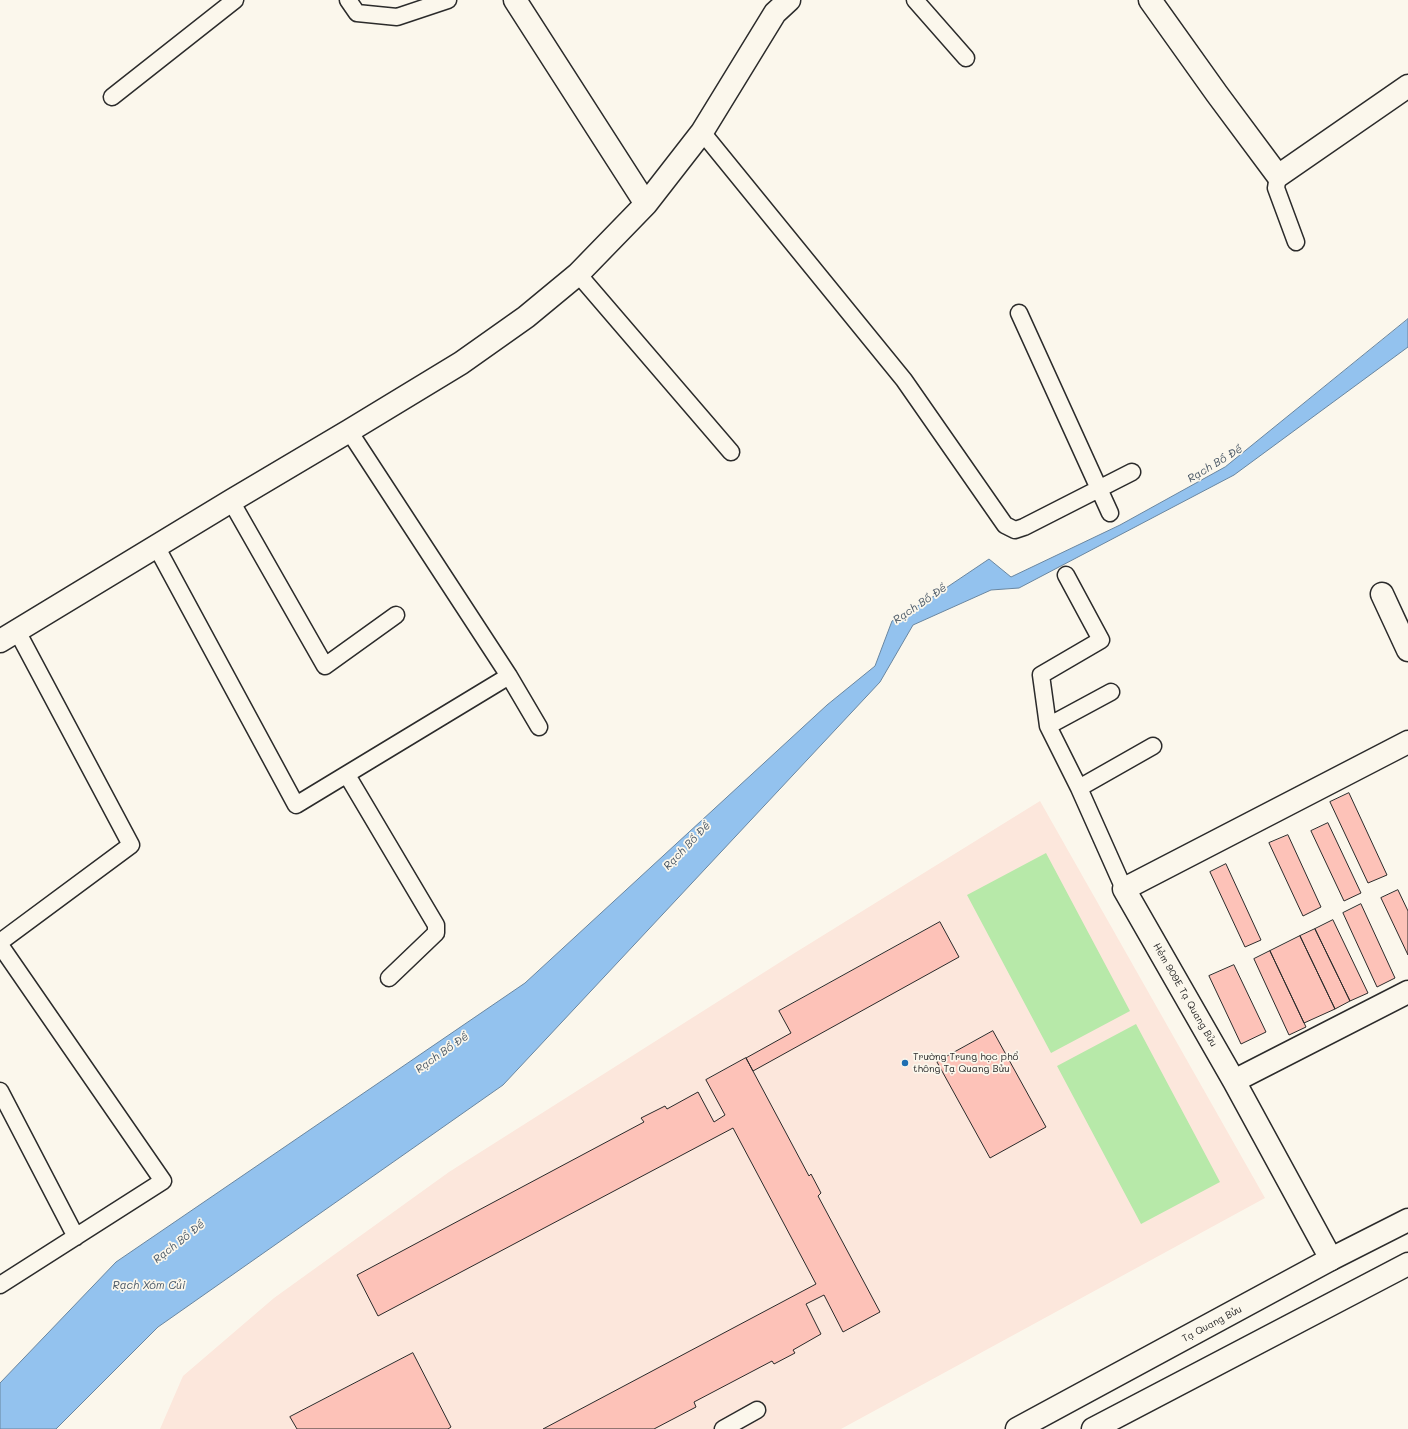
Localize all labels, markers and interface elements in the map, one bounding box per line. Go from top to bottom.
water label: Rạch Bồ Đề [1185,442,1245,486]
water label: Rạch Bồ Đề [891,581,949,627]
water label: Rạch Bồ Đề [661,819,713,873]
street label: Hẻm 909E Tạ Quang Bửu [1150,941,1220,1049]
water label: Rạch Bồ Đề [413,1030,471,1076]
place label: Trường Trung học phổ thông Tạ Quang Bửu [913,1051,1019,1074]
marker: Trường Trung học phổ thông Tạ Quang Bửu [900,1058,910,1068]
water label: Rạch Bồ Đề [151,1218,207,1266]
water label: Rạch Xóm Củi [113,1279,185,1293]
street label: Tạ Quang Bửu [1180,1303,1244,1345]

